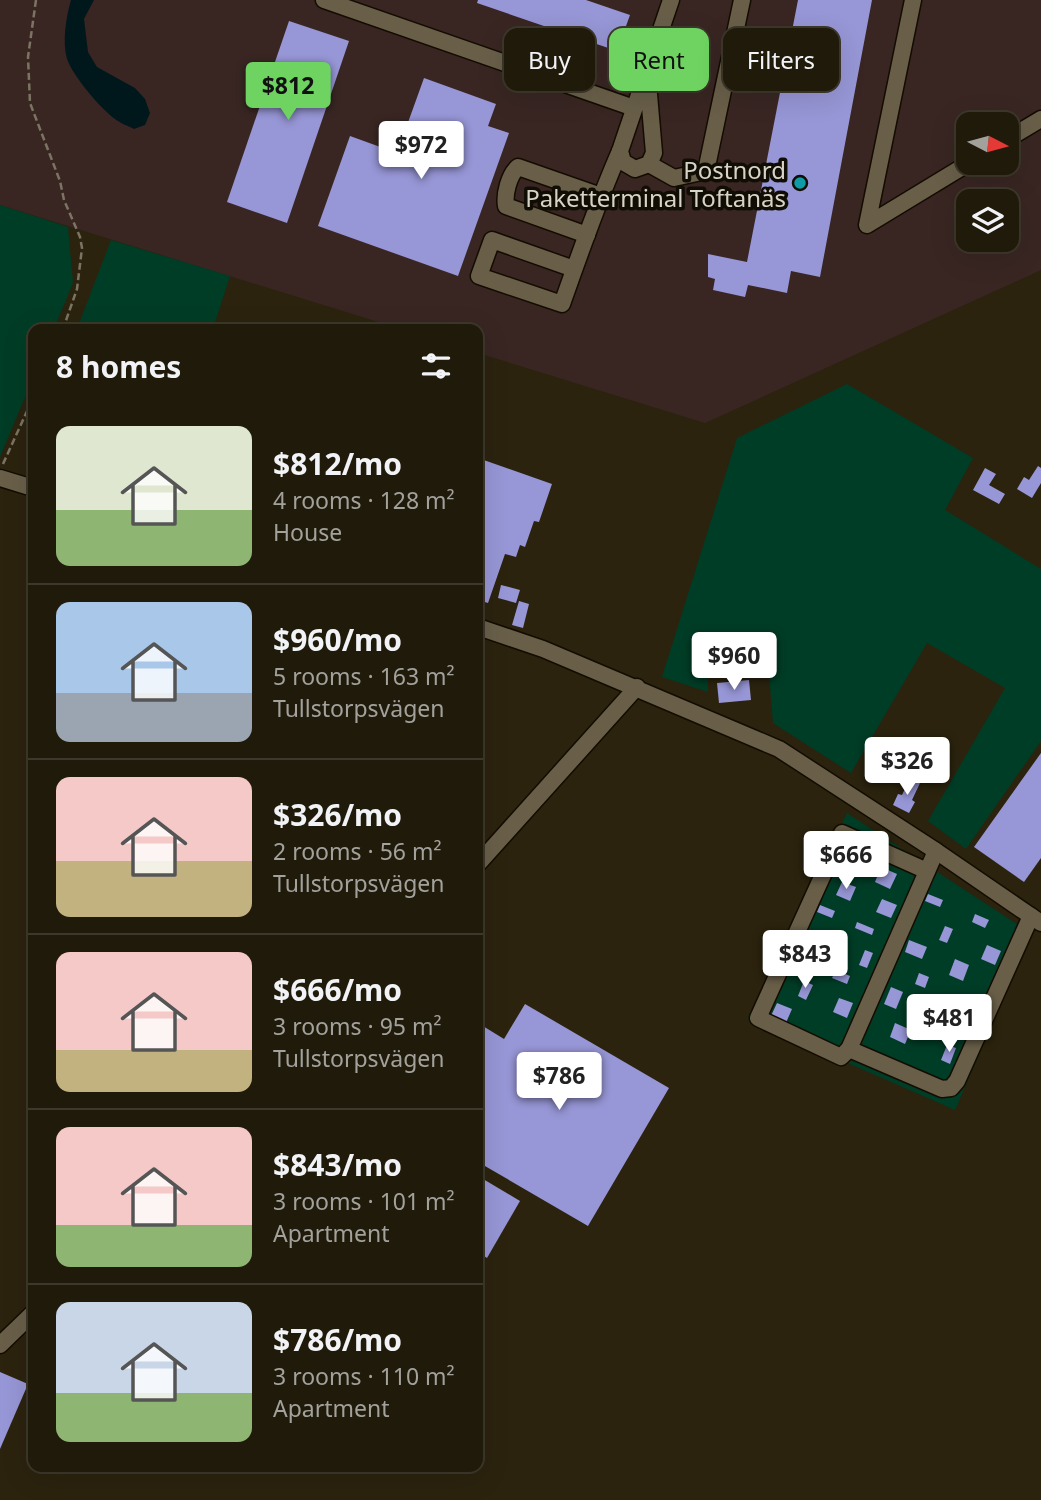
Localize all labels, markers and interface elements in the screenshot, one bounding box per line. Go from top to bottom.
chip: Buy [504,28,595,91]
chip: Rent [609,28,709,91]
chip: Filters [723,28,839,91]
pin: $812 [247,62,329,122]
text: $812 [262,69,314,101]
north arrow [956,112,1018,175]
map controls [956,112,1019,252]
pin: $972 [380,122,462,181]
text: $972 [395,128,447,160]
place label: Postnord Paketterminal Toftanäs [525,153,786,214]
marker: Postnord Paketterminal Toftanäs [792,175,808,191]
button: layers [956,189,1019,252]
text: 8 homes [56,346,181,387]
icon: filters [417,347,455,385]
text: $812/mo [273,443,402,484]
icon: home [112,454,196,538]
text: 4 rooms · 128 m² [273,484,455,516]
text: House [273,516,342,548]
text: $960/mo [273,619,402,660]
icon: home [112,630,196,714]
pin: $960 [693,632,775,692]
text: $960 [708,639,760,671]
text: 5 rooms · 163 m² [273,660,455,692]
text: Tullstorpsvägen [273,692,445,724]
pin: $326 [866,738,948,797]
text: $326 [881,744,933,776]
text: $326/mo [273,794,402,835]
icon: home [112,805,196,889]
pin: $666 [805,832,887,891]
text: 2 rooms · 56 m² [273,835,442,867]
text: $666 [820,838,872,870]
text: Tullstorpsvägen [273,867,445,899]
pin: $843 [764,930,846,990]
text: $843 [779,937,831,969]
text: $666/mo [273,969,402,1010]
icon: home [112,980,196,1064]
pin: $481 [908,995,990,1054]
text: $481 [923,1001,975,1033]
text: 3 rooms · 95 m² [273,1010,442,1042]
text: Tullstorpsvägen [273,1042,445,1074]
pin: $786 [518,1052,600,1112]
text: $786 [533,1059,585,1091]
text: $843/mo [273,1144,402,1185]
icon: home [112,1155,196,1239]
text: 3 rooms · 101 m² [273,1185,455,1217]
text: Apartment [273,1217,390,1249]
text: $786/mo [273,1319,402,1360]
icon: home [112,1330,196,1414]
text: 3 rooms · 110 m² [273,1360,455,1392]
text: Apartment [273,1392,390,1424]

